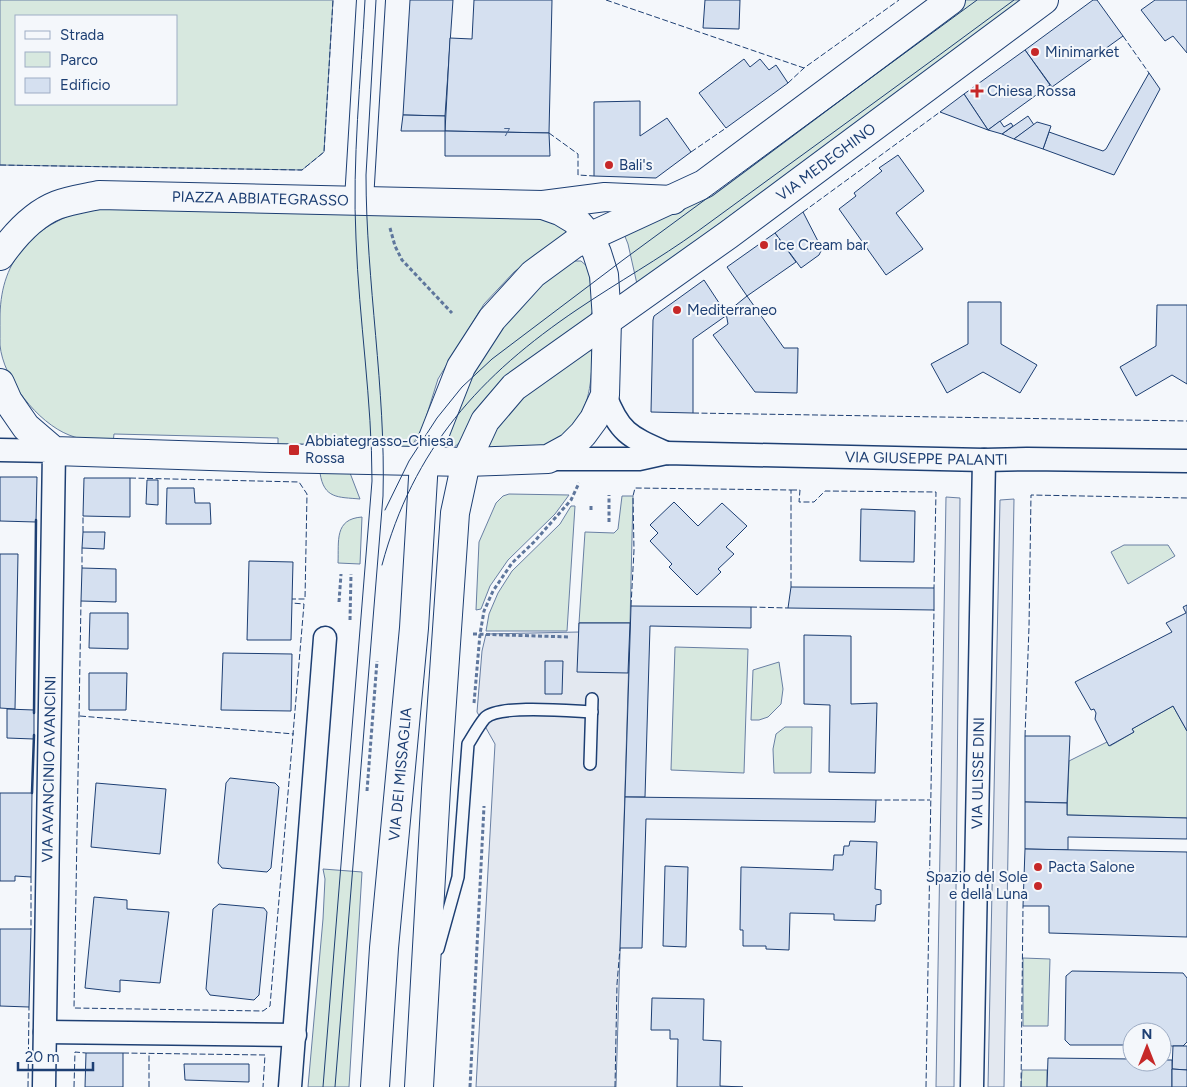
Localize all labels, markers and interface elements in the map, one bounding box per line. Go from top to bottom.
legend [15,15,178,105]
text: Strada [60,26,104,44]
place label: Minimarket [1045,43,1120,61]
marker: Minimarket [1029,46,1041,58]
text: Parco [60,51,98,69]
text: Edificio [60,76,111,94]
place label: Chiesa Rossa [987,82,1076,100]
marker: Chiesa Rossa [971,85,983,97]
street label: VIA MEDEGHINO [773,119,879,205]
house number: 7 [504,125,511,139]
place label: Bali's [619,156,653,174]
marker: Bali's [603,159,615,171]
street label: PIAZZA ABBIATEGRASSO [172,188,349,210]
place label: Ice Cream bar [774,236,868,254]
marker: Ice Cream bar [758,239,770,251]
place label: Mediterraneo [687,301,777,319]
marker: Mediterraneo [671,304,683,316]
place label: Abbiategrasso-Chiesa Rossa [305,432,454,467]
marker: Abbiategrasso-Chiesa Rossa [287,443,301,457]
street label: VIA GIUSEPPE PALANTI [845,448,1008,469]
street label: VIA AVANCINIO AVANCINI [38,675,60,863]
street label: VIA DEI MISSAGLIA [385,707,416,842]
street label: VIA ULISSE DINI [968,717,988,829]
place label: Pacta Salone [1048,858,1135,876]
marker: Pacta Salone [1032,861,1044,873]
place label: Spazio del Sole e della Luna [926,868,1028,903]
marker: Spazio del Sole e della Luna [1032,880,1044,892]
north arrow [1122,1022,1172,1072]
text: N [1142,1026,1152,1043]
scale bar [18,1040,92,1072]
text: 20 m [25,1048,59,1066]

